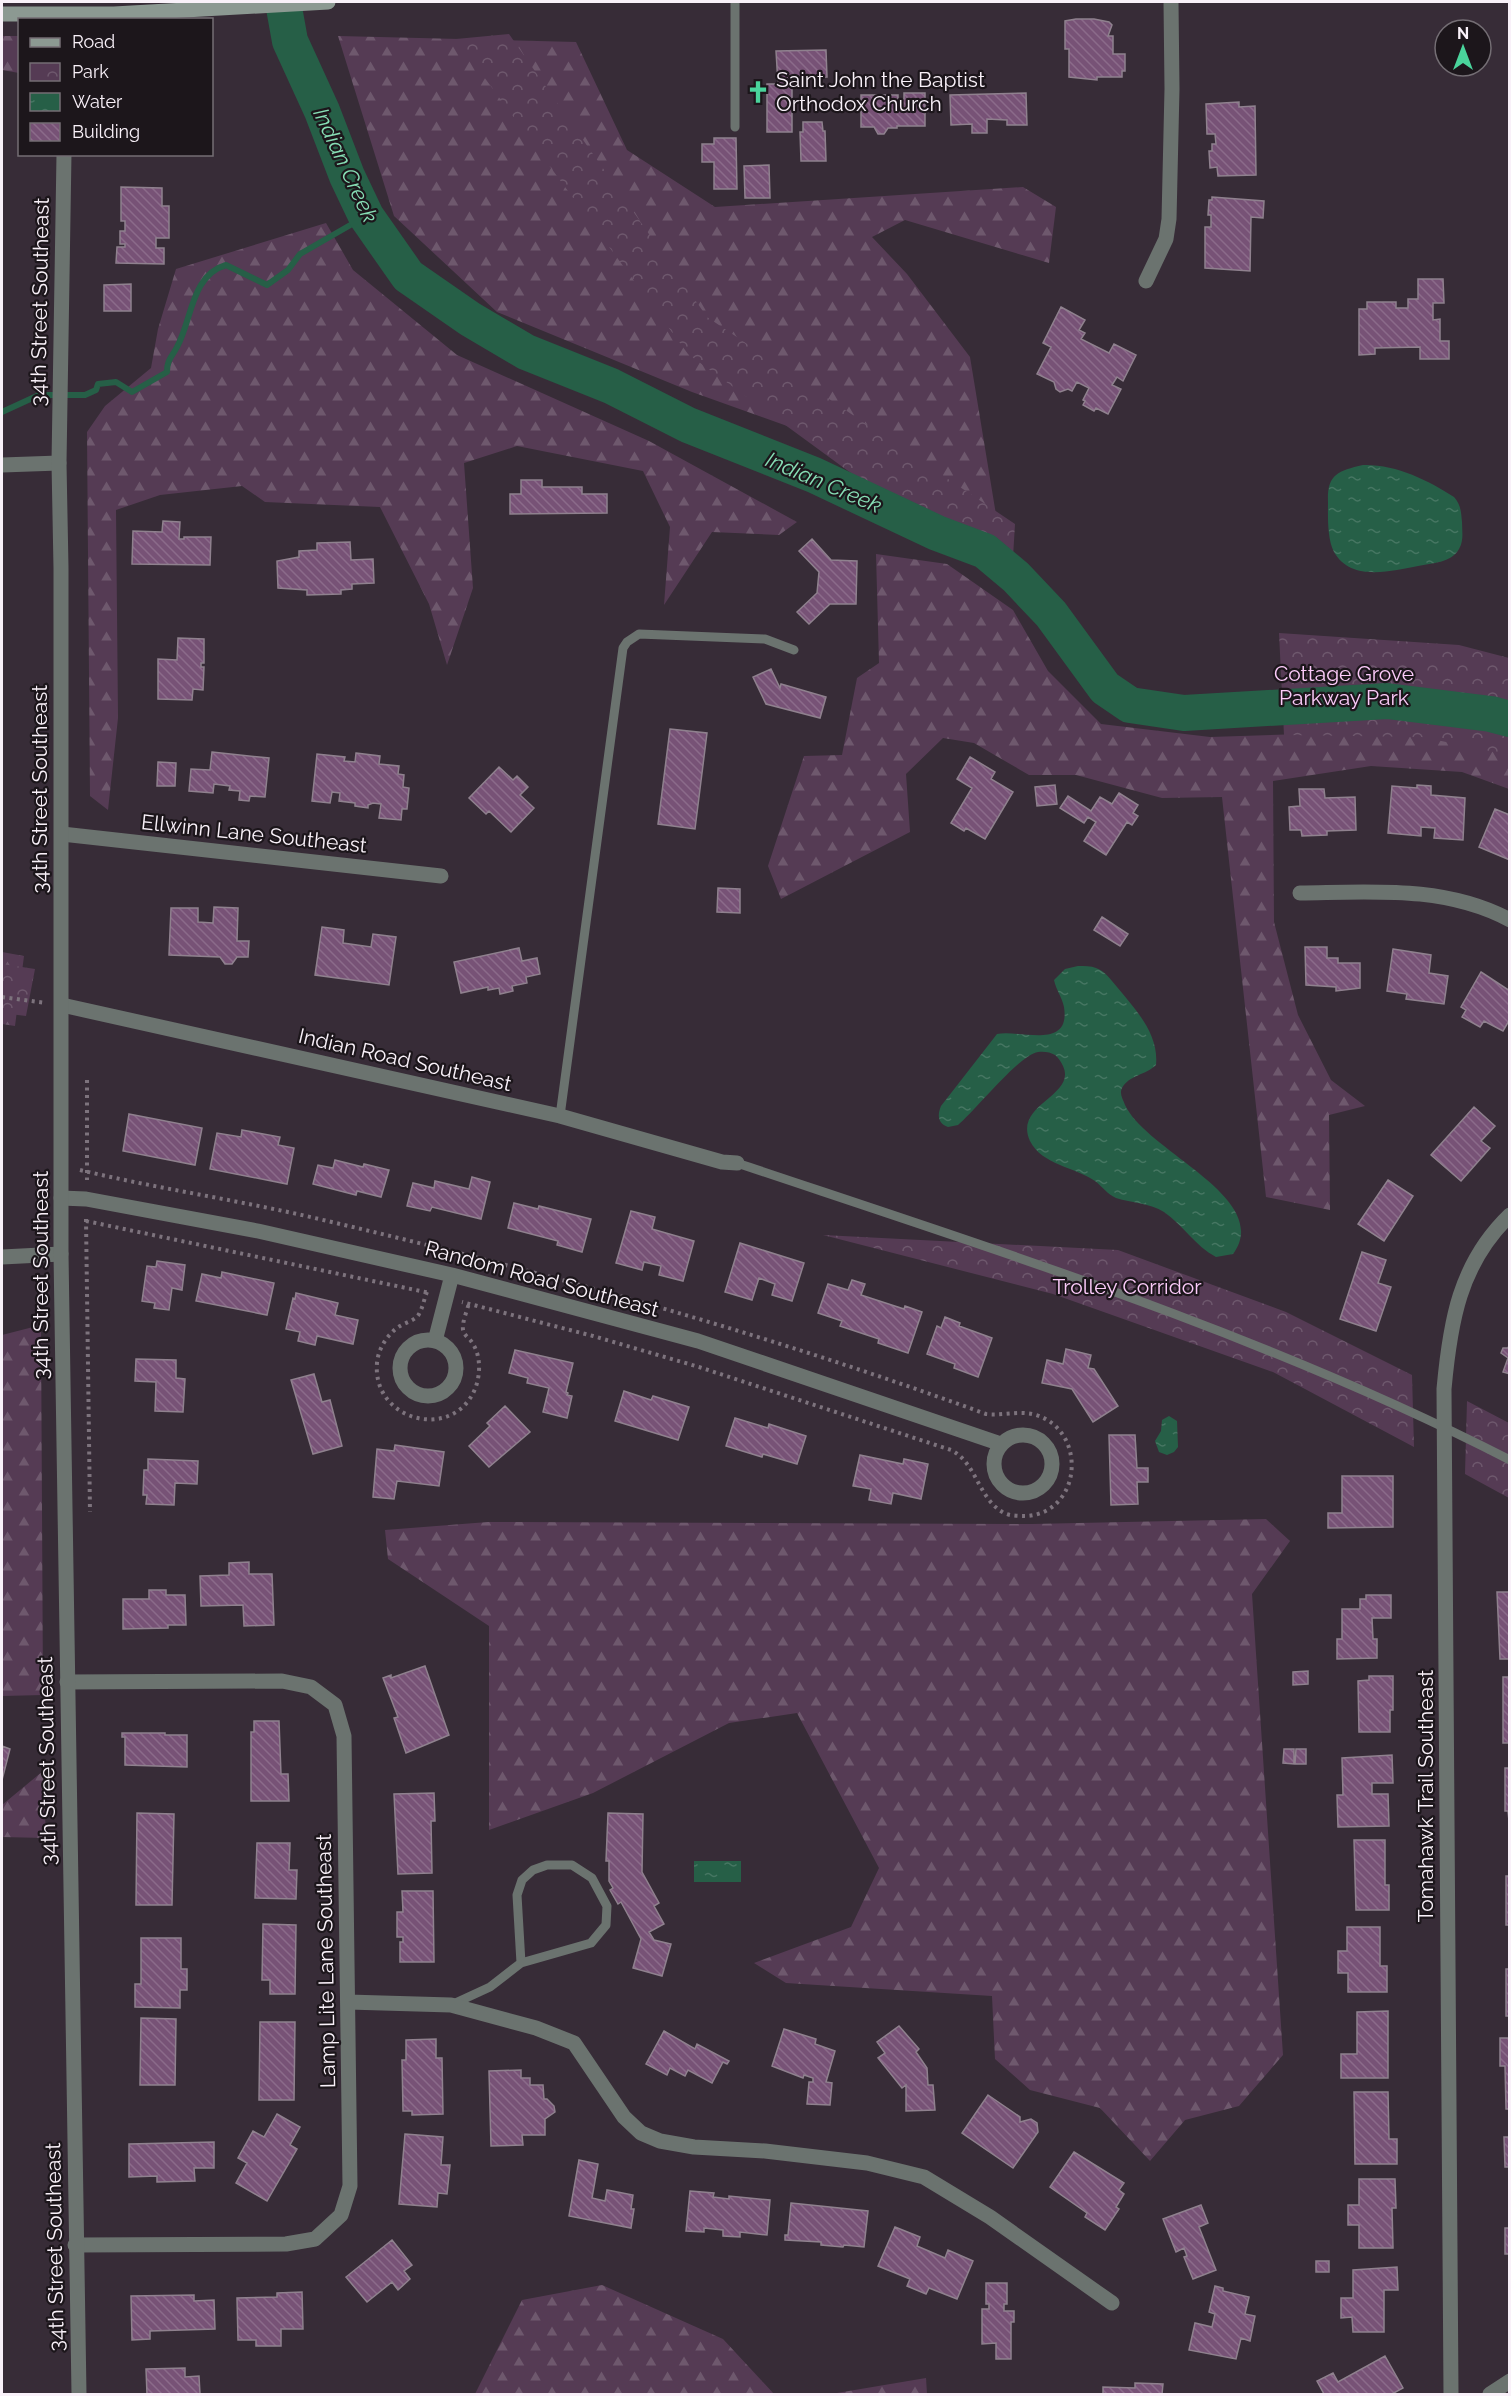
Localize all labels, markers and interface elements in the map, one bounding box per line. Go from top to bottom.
legend [18,18,213,156]
north arrow [1433,18,1493,78]
text: N [1457,24,1469,43]
text: Road [72,31,115,52]
text: Park [72,61,109,82]
place label: Saint John the Baptist Orthodox Church [776,67,985,116]
church icon: Saint John the Baptist Orthodox Church [745,79,771,105]
text: Water [72,91,123,112]
water label: Indian Creek [308,104,384,227]
text: Building [72,121,140,142]
street label: 34th Street Southeast [25,197,54,407]
water label: Indian Creek [762,446,886,518]
park label: Cottage Grove Parkway Park [1274,661,1414,710]
street label: 34th Street Southeast [27,685,52,893]
street label: Ellwinn Lane Southeast [140,809,368,858]
street label: Indian Road Southeast [296,1023,514,1096]
street label: 34th Street Southeast [28,1171,53,1379]
street label: Random Road Southeast [422,1235,662,1322]
park label: Trolley Corridor [1052,1274,1202,1299]
street label: 34th Street Southeast [32,1656,61,1866]
street label: Tomahawk Trail Southeast [1413,1670,1438,1922]
street label: Lamp Lite Lane Southeast [311,1834,340,2088]
street label: 34th Street Southeast [40,2142,69,2352]

